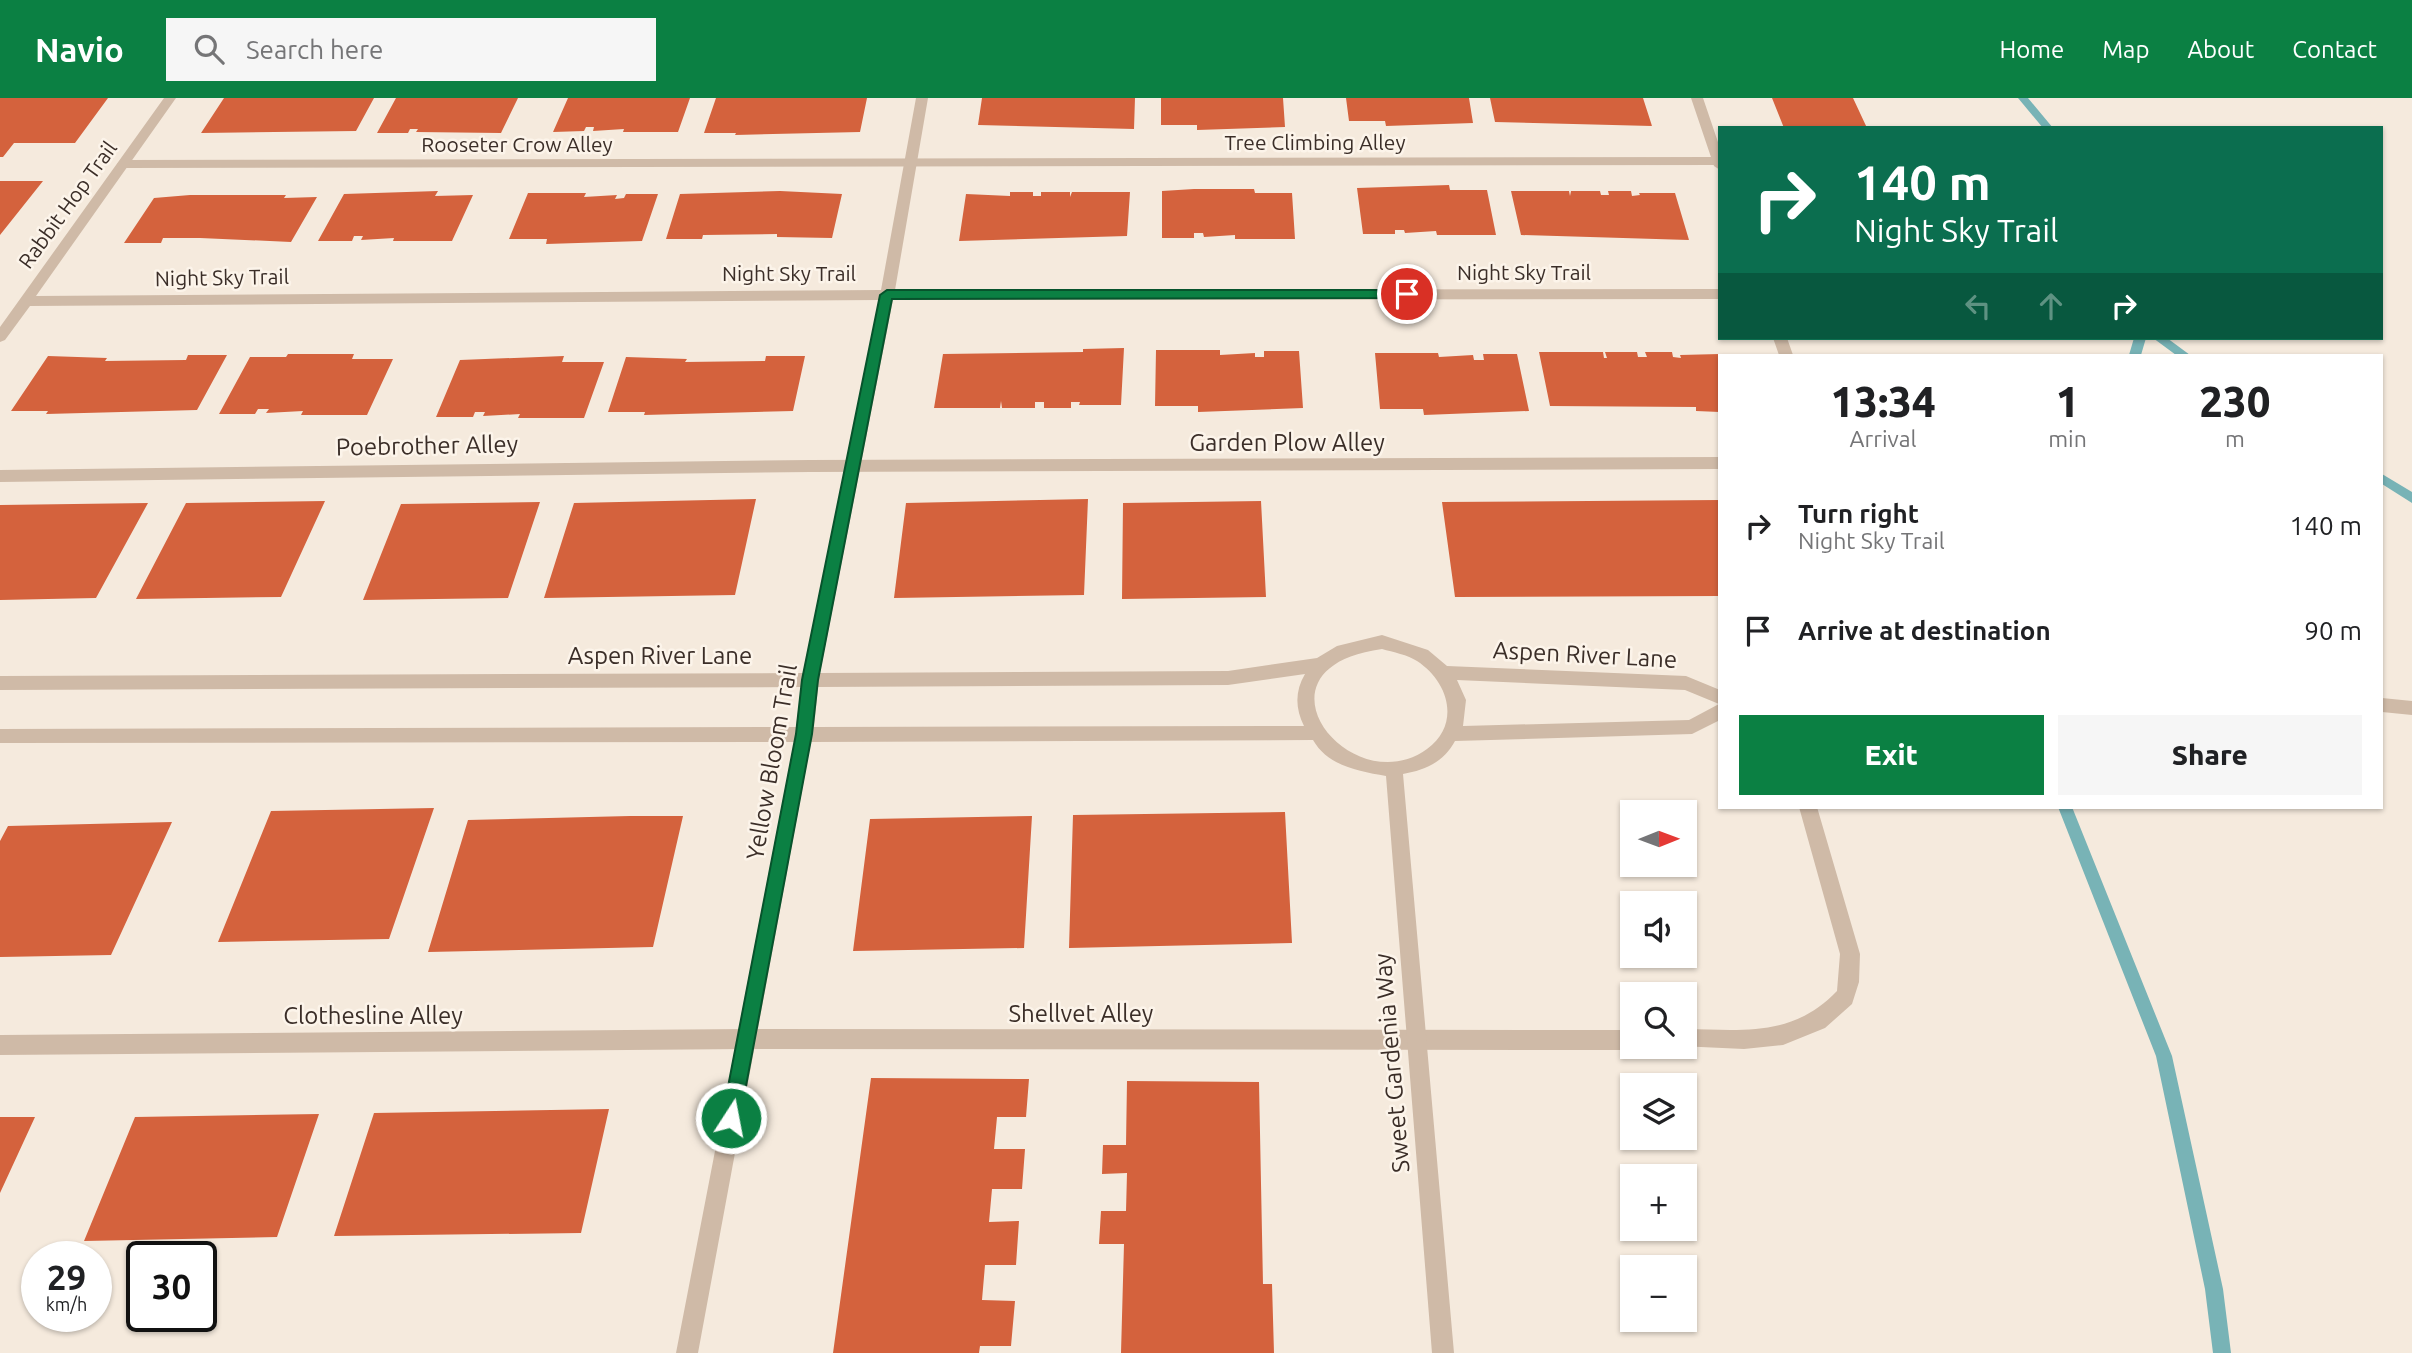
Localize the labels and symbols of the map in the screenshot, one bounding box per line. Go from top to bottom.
street label: Tree Climbing Alley [1224,130,1406,154]
street label: Rooseter Crow Alley [421,132,613,156]
street label: Rabbit Hop Trail [13,136,121,273]
street label: Night Sky Trail [1457,260,1591,284]
street label: Night Sky Trail [722,261,856,285]
street label: Night Sky Trail [155,264,289,290]
pin [1377,264,1437,324]
street label: Garden Plow Alley [1189,429,1385,456]
street label: Poebrother Alley [336,430,519,461]
street label: Aspen River Lane [1492,636,1678,673]
street label: Aspen River Lane [568,642,752,669]
street label: Yellow Bloom Trail [741,662,802,862]
north arrow [1620,800,1698,877]
street label: Sweet Gardenia Way [1368,952,1415,1174]
street label: Shellvet Alley [1009,1000,1154,1027]
street label: Clothesline Alley [283,1002,463,1029]
position arrow [694,1081,768,1155]
speed limit sign: 30 [126,1241,217,1332]

